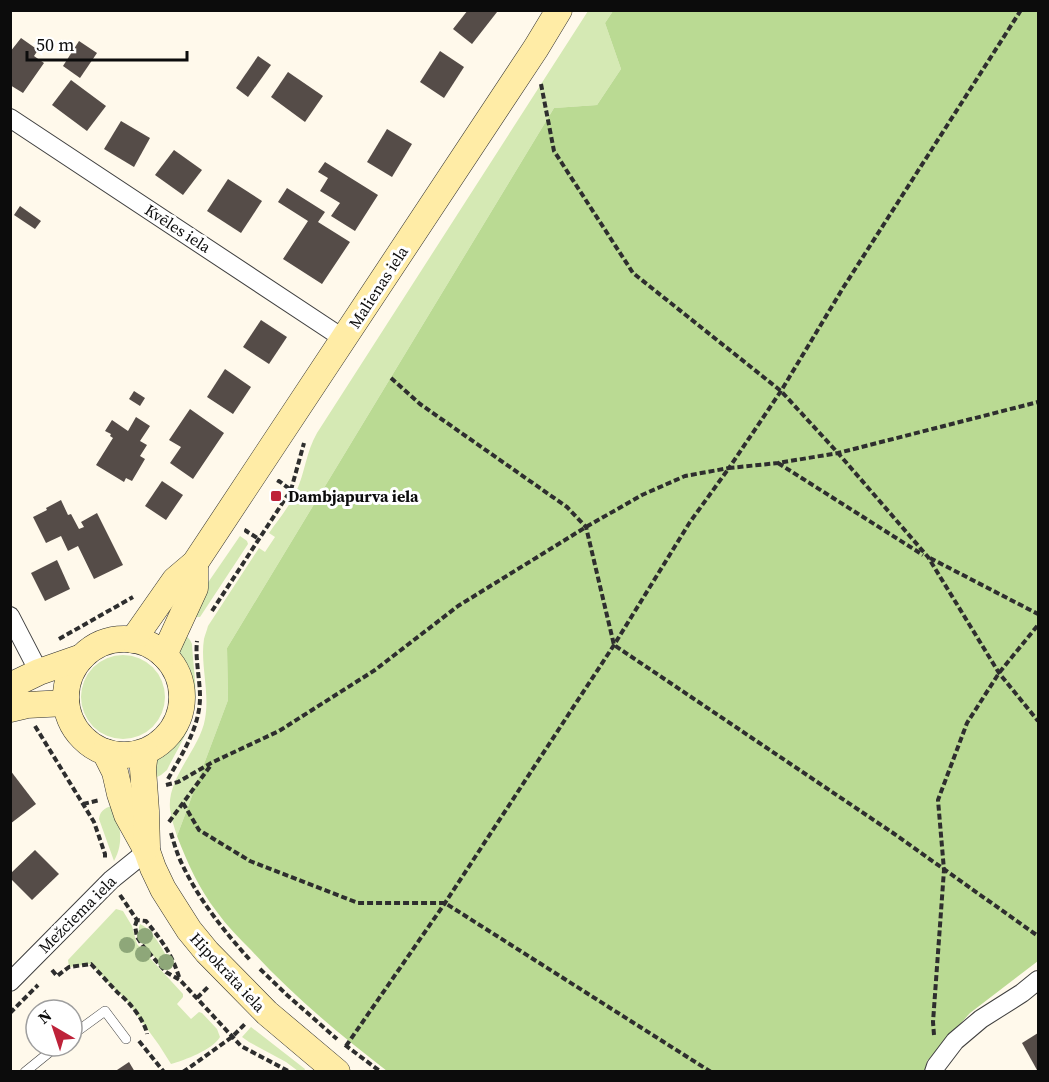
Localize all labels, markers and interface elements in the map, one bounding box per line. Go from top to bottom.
scale bar [27,24,188,62]
text: 50 m [36,32,74,57]
street label: Kvēles iela [141,198,216,258]
street label: Malienas iela [343,241,413,332]
place label: Dambjapurva iela [288,485,419,507]
marker: Dambjapurva iela [269,489,283,503]
street label: Mežciema iela [33,870,121,958]
street label: Hipokrāta iela [185,927,271,1017]
north arrow [24,998,84,1058]
text: N [33,1004,56,1029]

